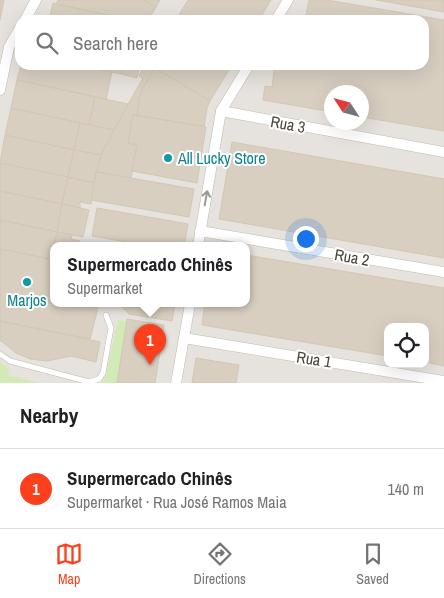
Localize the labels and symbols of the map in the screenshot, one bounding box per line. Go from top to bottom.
north arrow [324,85,369,130]
street label: Rua 3 [269,110,307,138]
place label: All Lucky Store [177,147,266,169]
marker: All Lucky Store [162,152,174,164]
one-way arrow [202,191,212,207]
your location [293,226,319,252]
street label: Rua 2 [333,243,371,271]
marker: Marjos [21,276,33,288]
place label: Marjos [7,289,47,311]
pin: 1 [134,324,166,365]
street label: Rua 1 [295,345,334,373]

